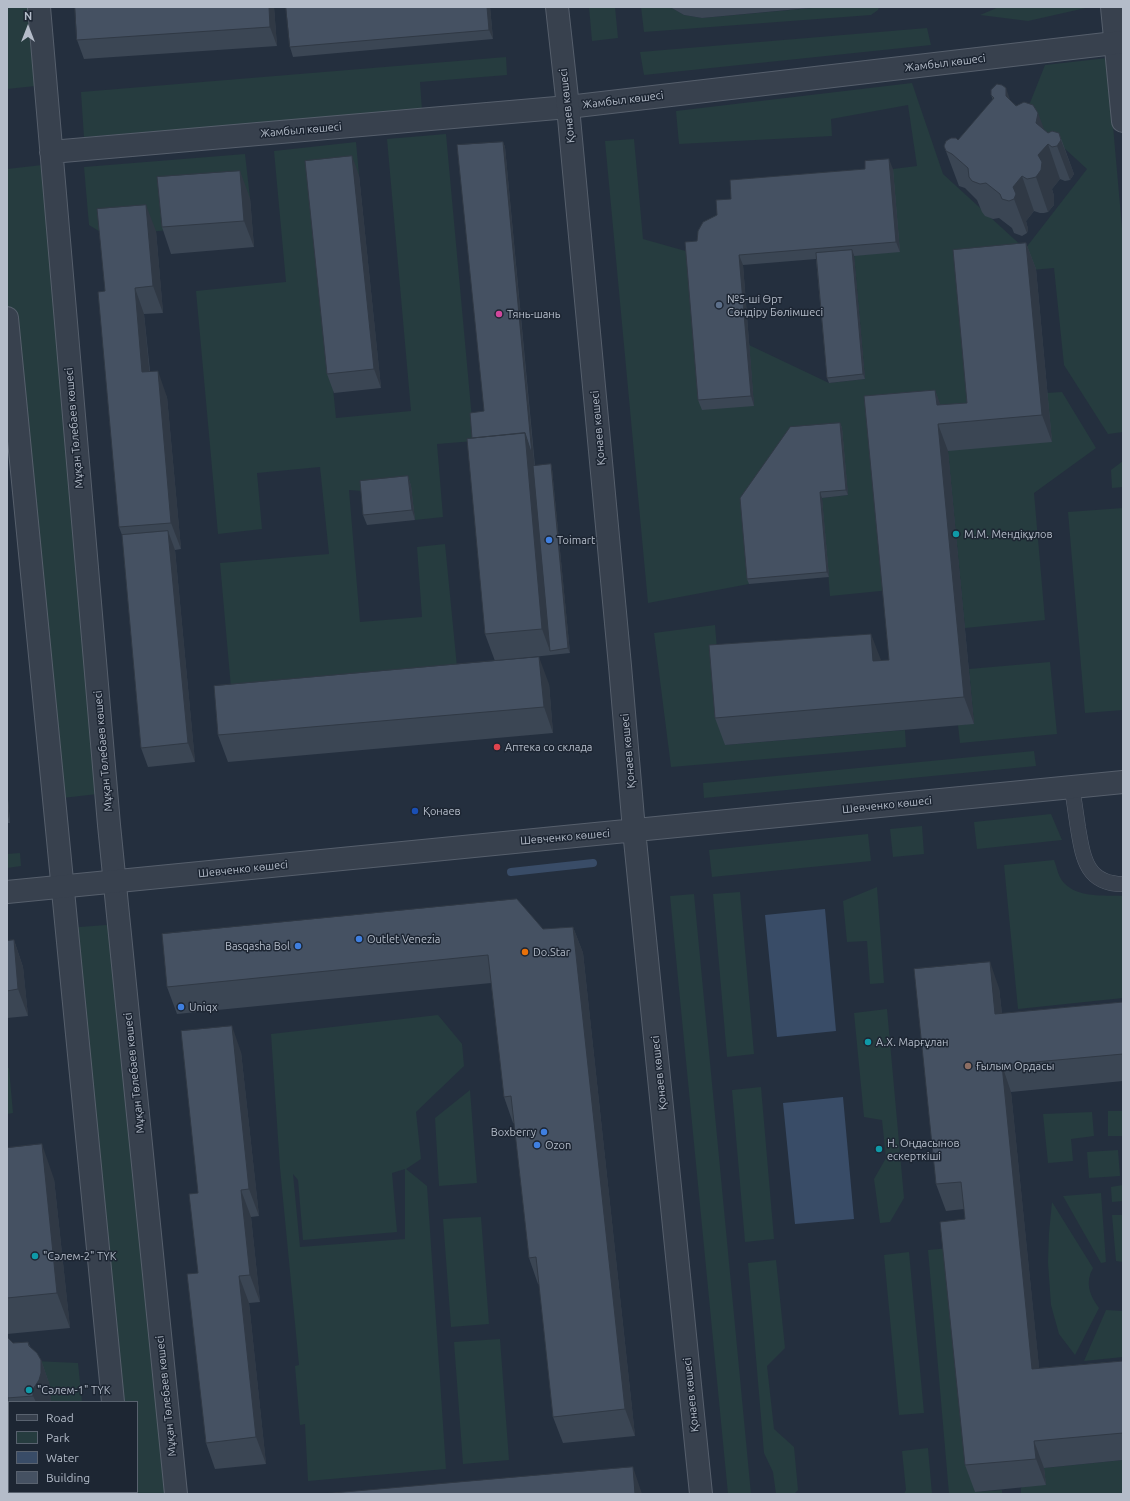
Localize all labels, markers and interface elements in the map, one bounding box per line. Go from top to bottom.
north arrow [8,8,48,48]
text: N [24,10,32,22]
street label: Жамбыл көшесі [904,51,986,75]
street label: Қонаев көшесі [557,68,577,144]
street label: Жамбыл көшесі [582,88,664,112]
street label: Жамбыл көшесі [260,120,342,140]
place label: №5-ші Өрт Сөндіру Бөлімшесі [727,292,823,318]
marker: №5-ші Өрт Сөндіру Бөлімшесі [714,300,724,310]
place label: Тянь-шань [507,307,560,321]
marker: Тянь-шань [494,309,504,319]
street label: Мұқан Төлебаев көшесі [62,367,86,489]
street label: Қонаев көшесі [588,390,608,466]
place label: М.М. Мендіқұлов [964,527,1053,541]
marker: М.М. Мендіқұлов [951,529,961,539]
place label: Toimart [557,533,595,547]
marker: Toimart [544,535,554,545]
street label: Мұқан Төлебаев көшесі [91,690,115,812]
street label: Қонаев көшесі [618,713,638,789]
place label: Аптека со склада [505,740,592,754]
marker: Аптека со склада [492,742,502,752]
street label: Шевченко көшесі [841,794,933,816]
place label: Қонаев [423,804,461,818]
marker: Қонаев [410,806,420,816]
street label: Шевченко көшесі [520,826,610,848]
street label: Шевченко көшесі [197,858,289,880]
place label: Outlet Venezia [367,932,440,946]
marker: Outlet Venezia [354,934,364,944]
place label: Basqasha Bol [225,939,290,953]
marker: Basqasha Bol [293,941,303,951]
place label: Do.Star [533,945,570,959]
marker: Do.Star [520,947,530,957]
place label: Uniqx [189,1000,217,1014]
marker: Uniqx [176,1002,186,1012]
street label: Мұқан Төлебаев көшесі [121,1012,147,1134]
street label: Қонаев көшесі [649,1035,669,1111]
place label: А.Х. Марғұлан [876,1035,948,1049]
marker: А.Х. Марғұлан [863,1037,873,1047]
place label: Ғылым Ордасы [976,1059,1054,1073]
marker: Ғылым Ордасы [963,1061,973,1071]
place label: Boxberry [491,1125,536,1139]
marker: Boxberry [539,1127,549,1137]
place label: Н. Оңдасынов ескерткіші [887,1136,959,1162]
place label: Ozon [545,1138,571,1152]
marker: Ozon [532,1140,542,1150]
marker: Н. Оңдасынов ескерткіші [874,1144,884,1154]
place label: "Сәлем-2" ТҮК [43,1249,116,1263]
marker: "Сәлем-2" ТҮК [30,1251,40,1261]
street label: Мұқан Төлебаев көшесі [153,1335,179,1457]
street label: Қонаев көшесі [681,1357,701,1433]
place label: "Сәлем-1" ТҮК [37,1383,110,1397]
marker: "Сәлем-1" ТҮК [24,1385,34,1395]
legend [8,1401,138,1493]
text: Road [46,1411,74,1424]
text: Park [46,1431,70,1444]
text: Water [46,1451,79,1464]
text: Building [46,1471,90,1484]

